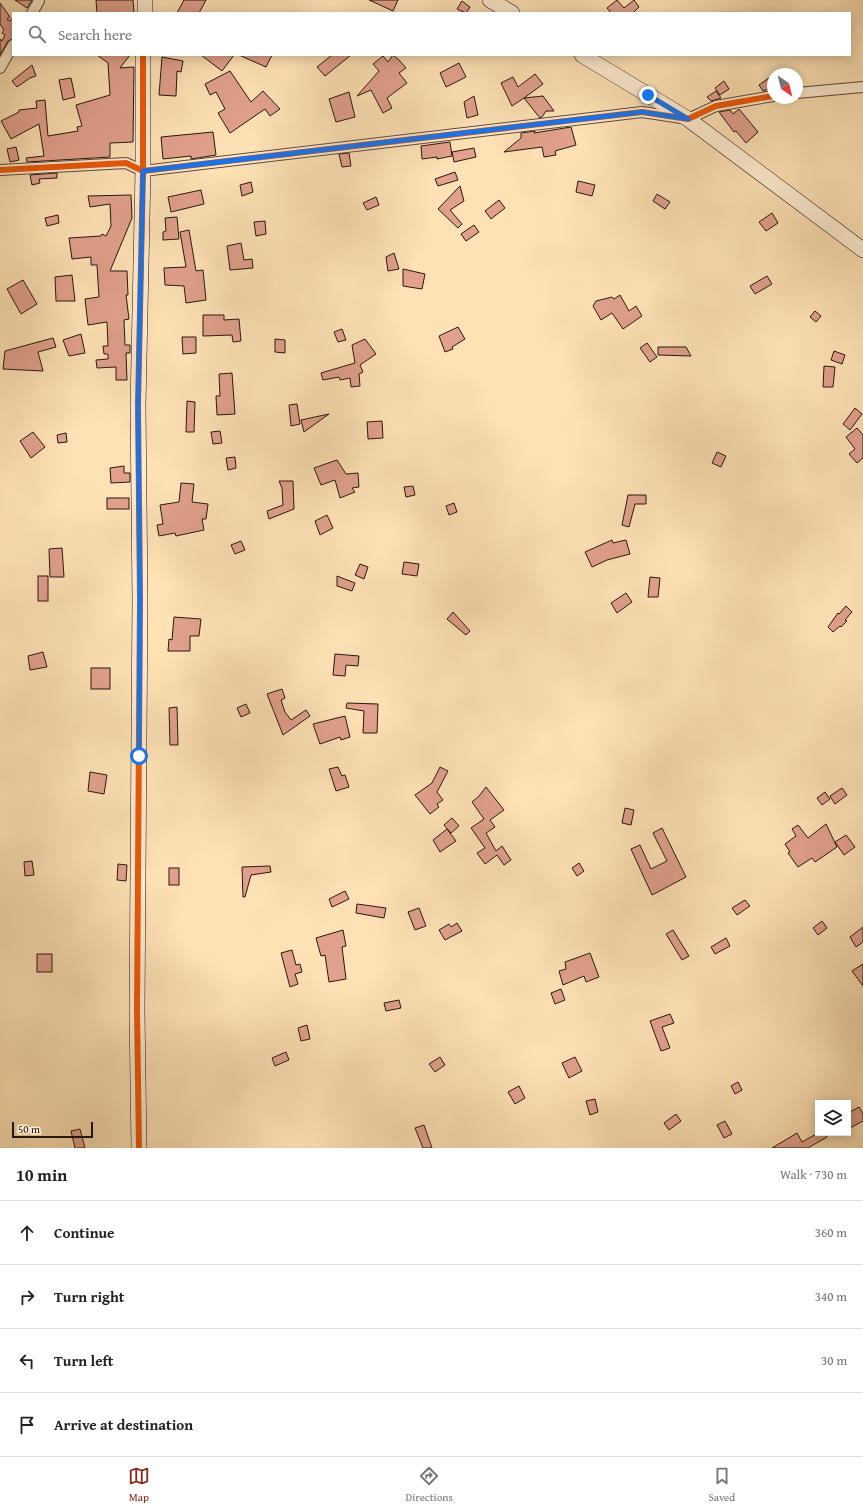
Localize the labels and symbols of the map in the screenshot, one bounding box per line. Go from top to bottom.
north arrow [767,68,803,104]
route end [639,86,657,104]
route start [130,747,148,765]
scale bar [12,1120,93,1139]

